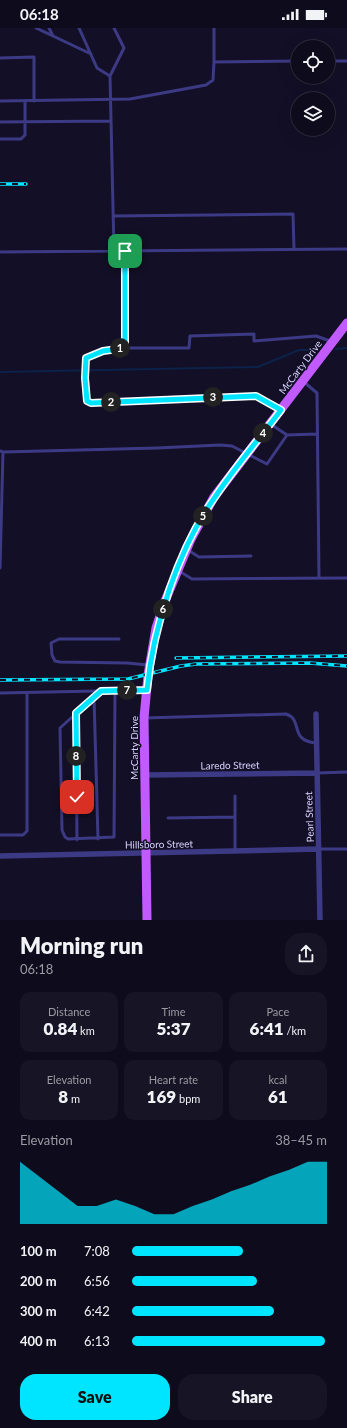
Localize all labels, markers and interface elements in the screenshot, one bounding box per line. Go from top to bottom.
text: 06:18 [20,5,59,23]
map controls [291,40,335,136]
button: locate [291,40,335,84]
button: layers [291,92,335,136]
pin [108,234,142,268]
icon: arrive [114,240,136,262]
pin: 1 [110,338,130,358]
street label: McCarty Drive [276,338,324,396]
text: 1 [117,341,123,354]
pin: 3 [203,387,223,407]
text: 3 [210,390,216,403]
pin: 2 [101,392,121,412]
text: 2 [108,395,114,408]
pin: 4 [253,423,273,443]
text: 4 [260,426,266,439]
pin: 5 [193,506,213,526]
text: 5 [200,509,206,522]
pin: 6 [153,599,173,619]
text: 6 [160,602,166,615]
pin: 7 [117,680,137,700]
text: 7 [124,683,130,696]
street label: McCarty Drive [128,716,140,780]
pin: 8 [66,746,86,766]
text: 8 [73,749,79,762]
street label: Laredo Street [200,758,260,772]
pin [60,780,94,814]
icon: check [66,786,88,808]
street label: Pearl Street [302,791,316,843]
street label: Hillsboro Street [125,837,194,851]
text: Morning run [20,932,143,959]
button: share [285,933,327,975]
text: 06:18 [20,961,53,977]
text: Distance [48,1005,90,1018]
text: Time [162,1005,185,1018]
text: Pace [266,1005,289,1018]
text: 0.84 [44,1018,77,1039]
text: 5:37 [156,1018,191,1039]
text: 6:41 [250,1018,284,1039]
text: km [77,1024,95,1037]
text: /km [284,1024,306,1037]
text: Elevation [47,1073,92,1086]
text: Heart rate [149,1073,198,1086]
text: kcal [269,1073,287,1086]
text: 8 [58,1086,68,1107]
text: 169 [147,1086,176,1107]
text: 61 [268,1086,288,1107]
text: m [68,1092,80,1105]
text: bpm [176,1092,200,1105]
text: Elevation [20,1132,73,1148]
text: 38–45 m [275,1132,327,1148]
text: 100 m [20,1243,57,1259]
text: 7:08 [84,1243,110,1259]
text: 200 m [20,1273,57,1289]
text: 6:56 [84,1273,110,1289]
text: 300 m [20,1303,57,1319]
text: 6:42 [84,1303,110,1319]
text: 400 m [20,1333,57,1349]
text: 6:13 [84,1333,110,1349]
button: Save [20,1374,170,1420]
button: Share [178,1374,327,1420]

